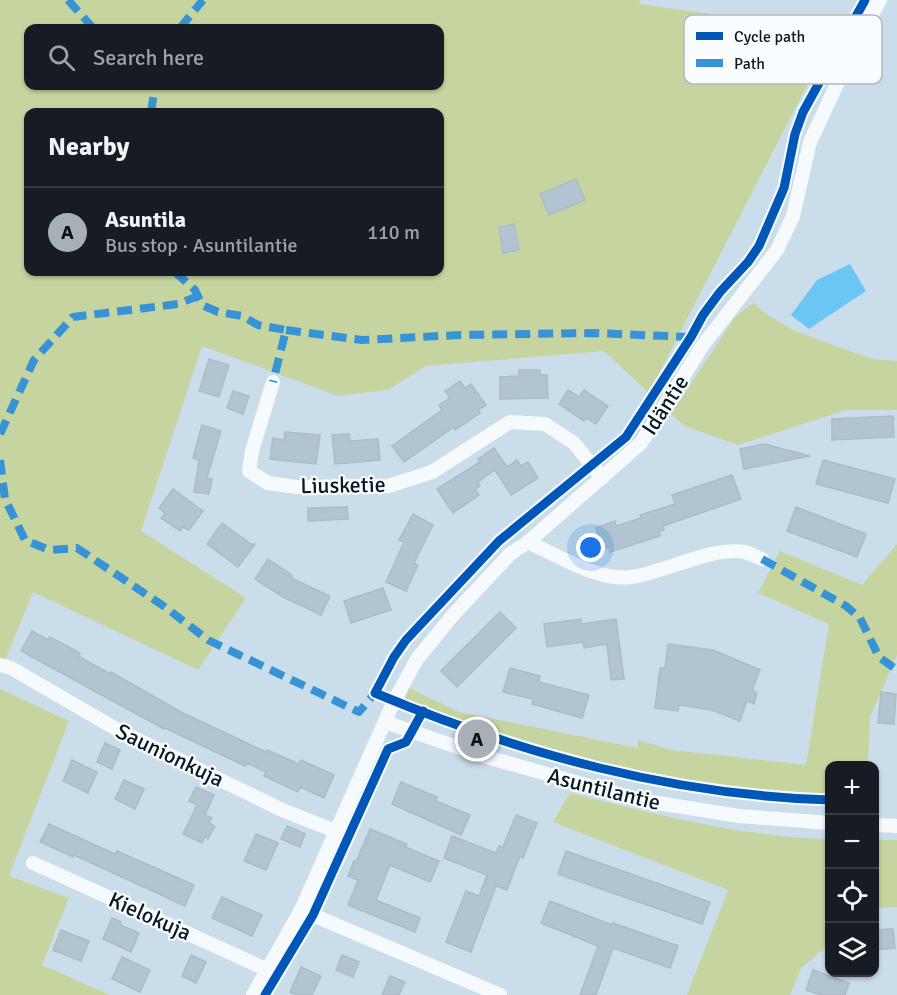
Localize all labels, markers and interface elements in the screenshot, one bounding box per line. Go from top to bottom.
legend [684,15,882,84]
search box [24,24,444,90]
text: Cycle path [734,27,805,47]
icon: search [45,41,78,74]
text: Search here [93,44,204,71]
text: Path [734,54,765,74]
text: Nearby [48,131,129,163]
text: Asuntila [105,206,186,233]
text: A [61,220,74,245]
text: 110 m [367,220,420,245]
text: Bus stop · Asuntilantie [105,233,298,258]
street label: Idäntie [636,370,694,440]
street label: Liusketie [300,471,386,499]
your location [576,533,605,562]
pin: A [458,716,496,762]
street label: Saunionkuja [112,717,228,793]
map controls [825,761,879,977]
button: + [825,761,879,815]
street label: Asuntilantie [545,762,663,816]
button: − [825,815,879,869]
button: locate [825,869,879,923]
street label: Kielokuja [104,886,196,946]
button: layers [825,923,879,977]

